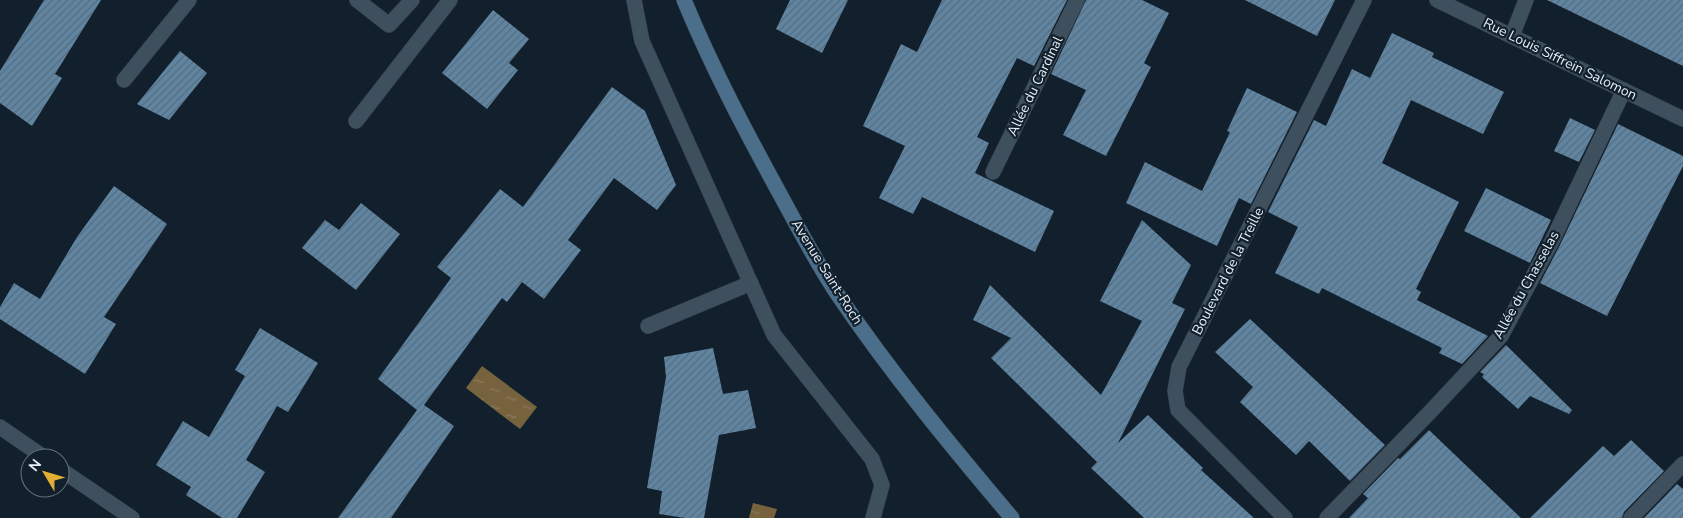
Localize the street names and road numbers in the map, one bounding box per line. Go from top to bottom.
street label: Rue Louis Siffrein Salomon [1480,13,1640,105]
street label: Allée du Cardinal [1003,32,1068,139]
street label: Boulevard de la Treille [1188,204,1268,338]
street label: Avenue Saint-Roch [787,216,867,328]
street label: Allée du Chasselas [1488,227,1564,342]

